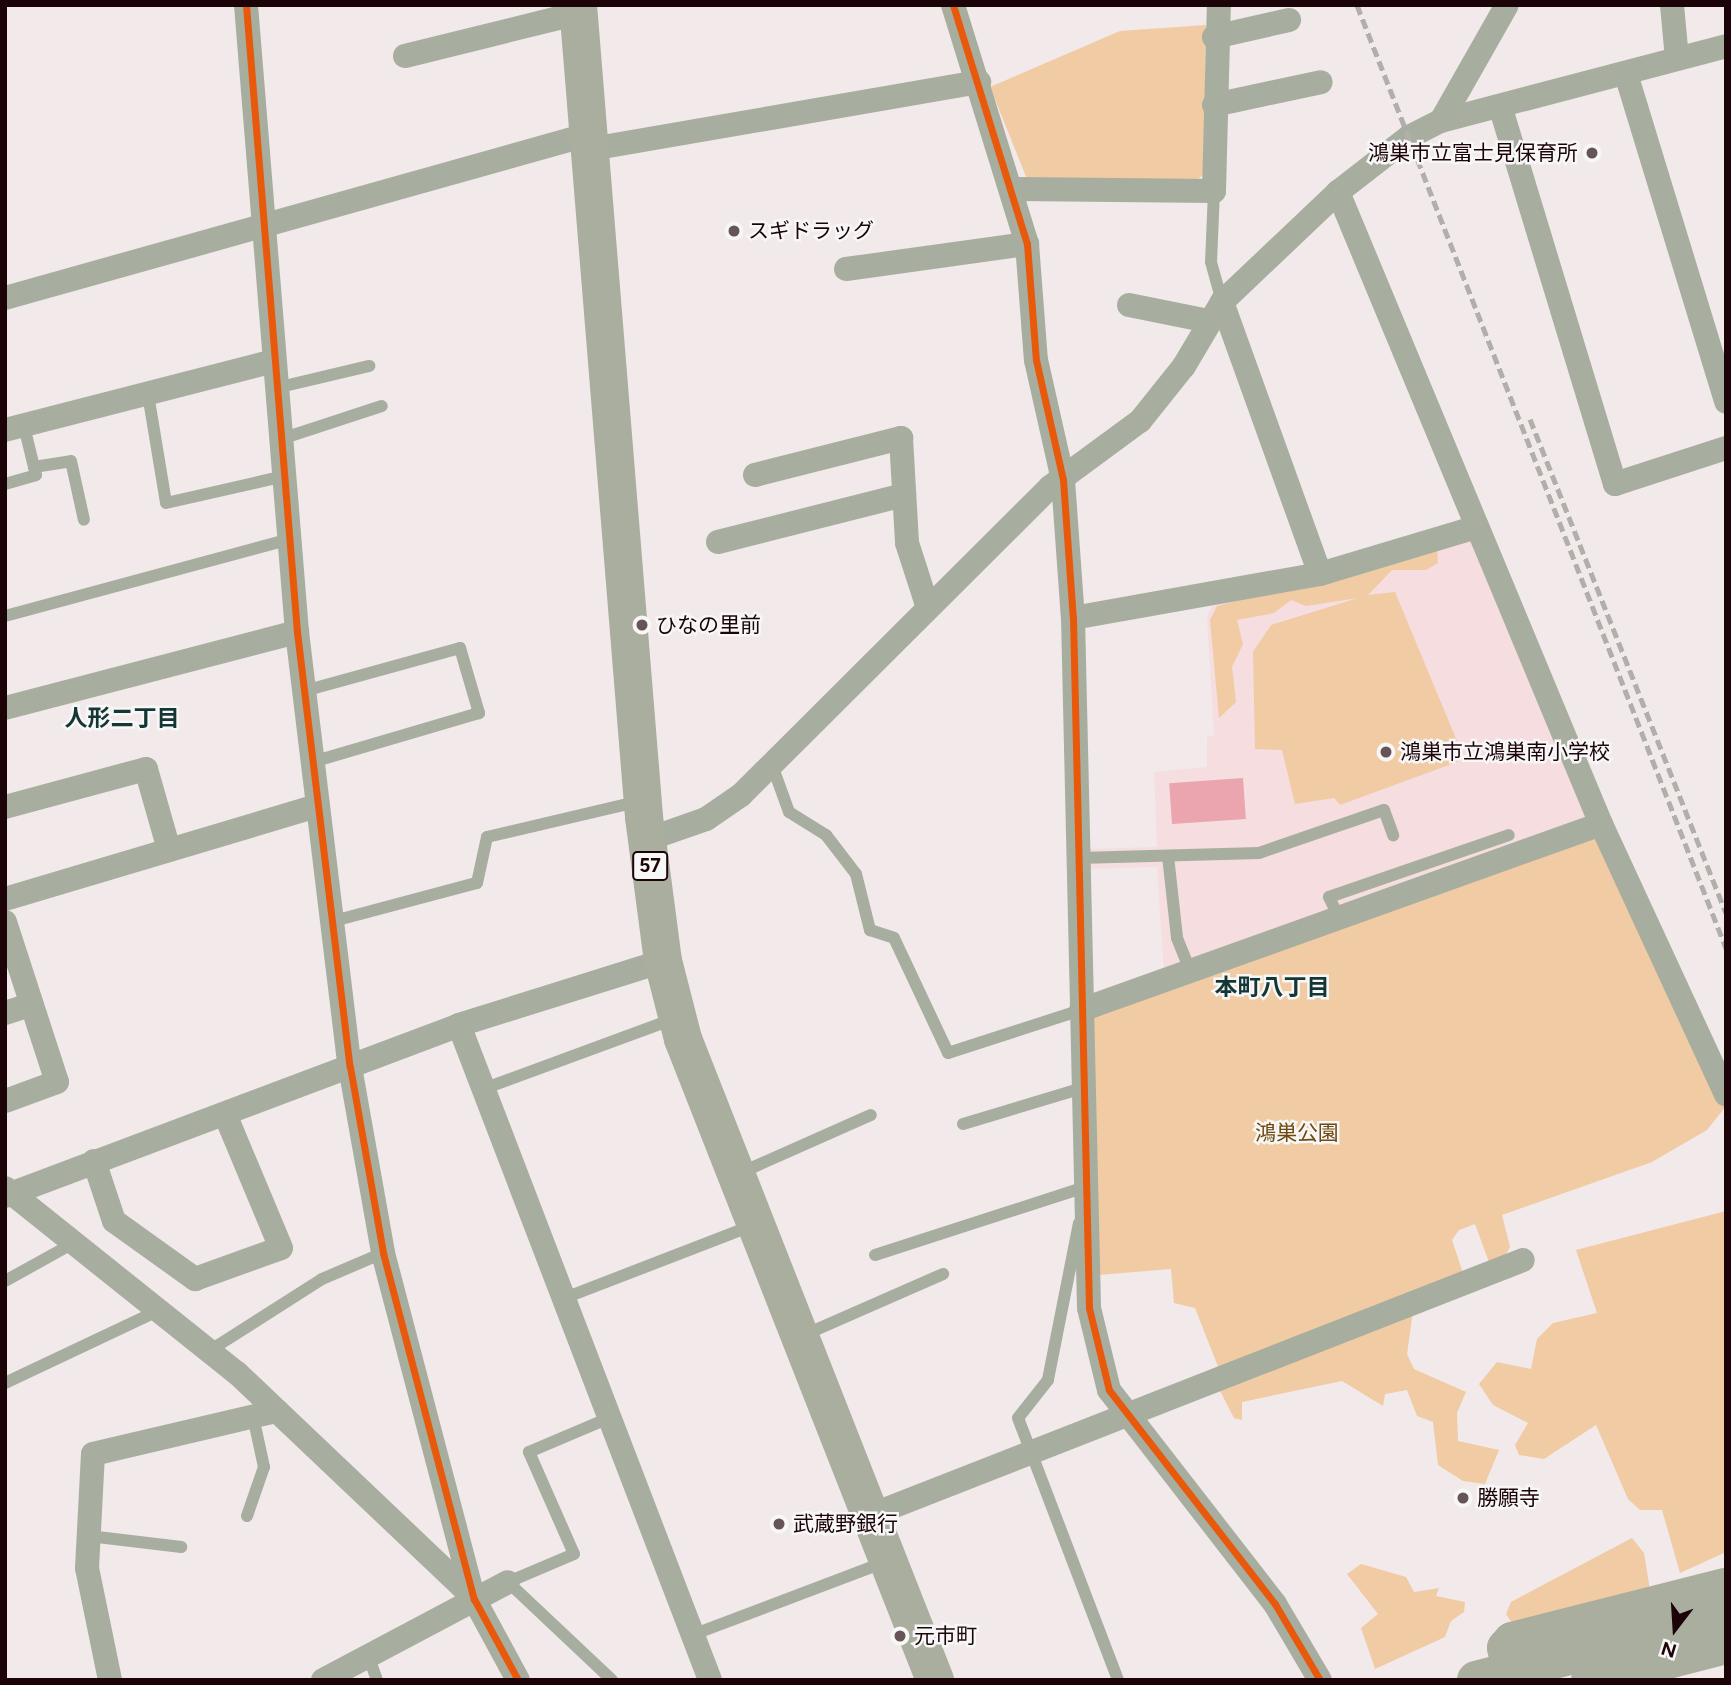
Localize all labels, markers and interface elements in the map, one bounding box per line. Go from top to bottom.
place label: 鴻巣市立富士見保育所 [1368,140,1578,166]
marker: 鴻巣市立富士見保育所 [1584,145,1600,161]
place label: スギドラッグ [748,218,874,244]
marker: スギドラッグ [726,223,742,239]
place label: ひなの里前 [656,612,761,638]
marker: ひなの里前 [634,617,650,633]
district label: 人形二丁目 [65,704,179,732]
place label: 鴻巣市立鴻巣南小学校 [1400,739,1610,765]
marker: 鴻巣市立鴻巣南小学校 [1378,744,1394,760]
road number: 57 [631,850,669,881]
district label: 本町八丁目 [1215,973,1329,1001]
park label: 鴻巣公園 [1255,1120,1339,1146]
place label: 勝願寺 [1477,1485,1540,1511]
marker: 勝願寺 [1455,1490,1471,1506]
place label: 武蔵野銀行 [793,1511,898,1537]
marker: 武蔵野銀行 [771,1516,787,1532]
north arrow [1640,1594,1710,1664]
place label: 元市町 [914,1623,977,1649]
marker: 元市町 [892,1628,908,1644]
text: N [1658,1636,1679,1663]

